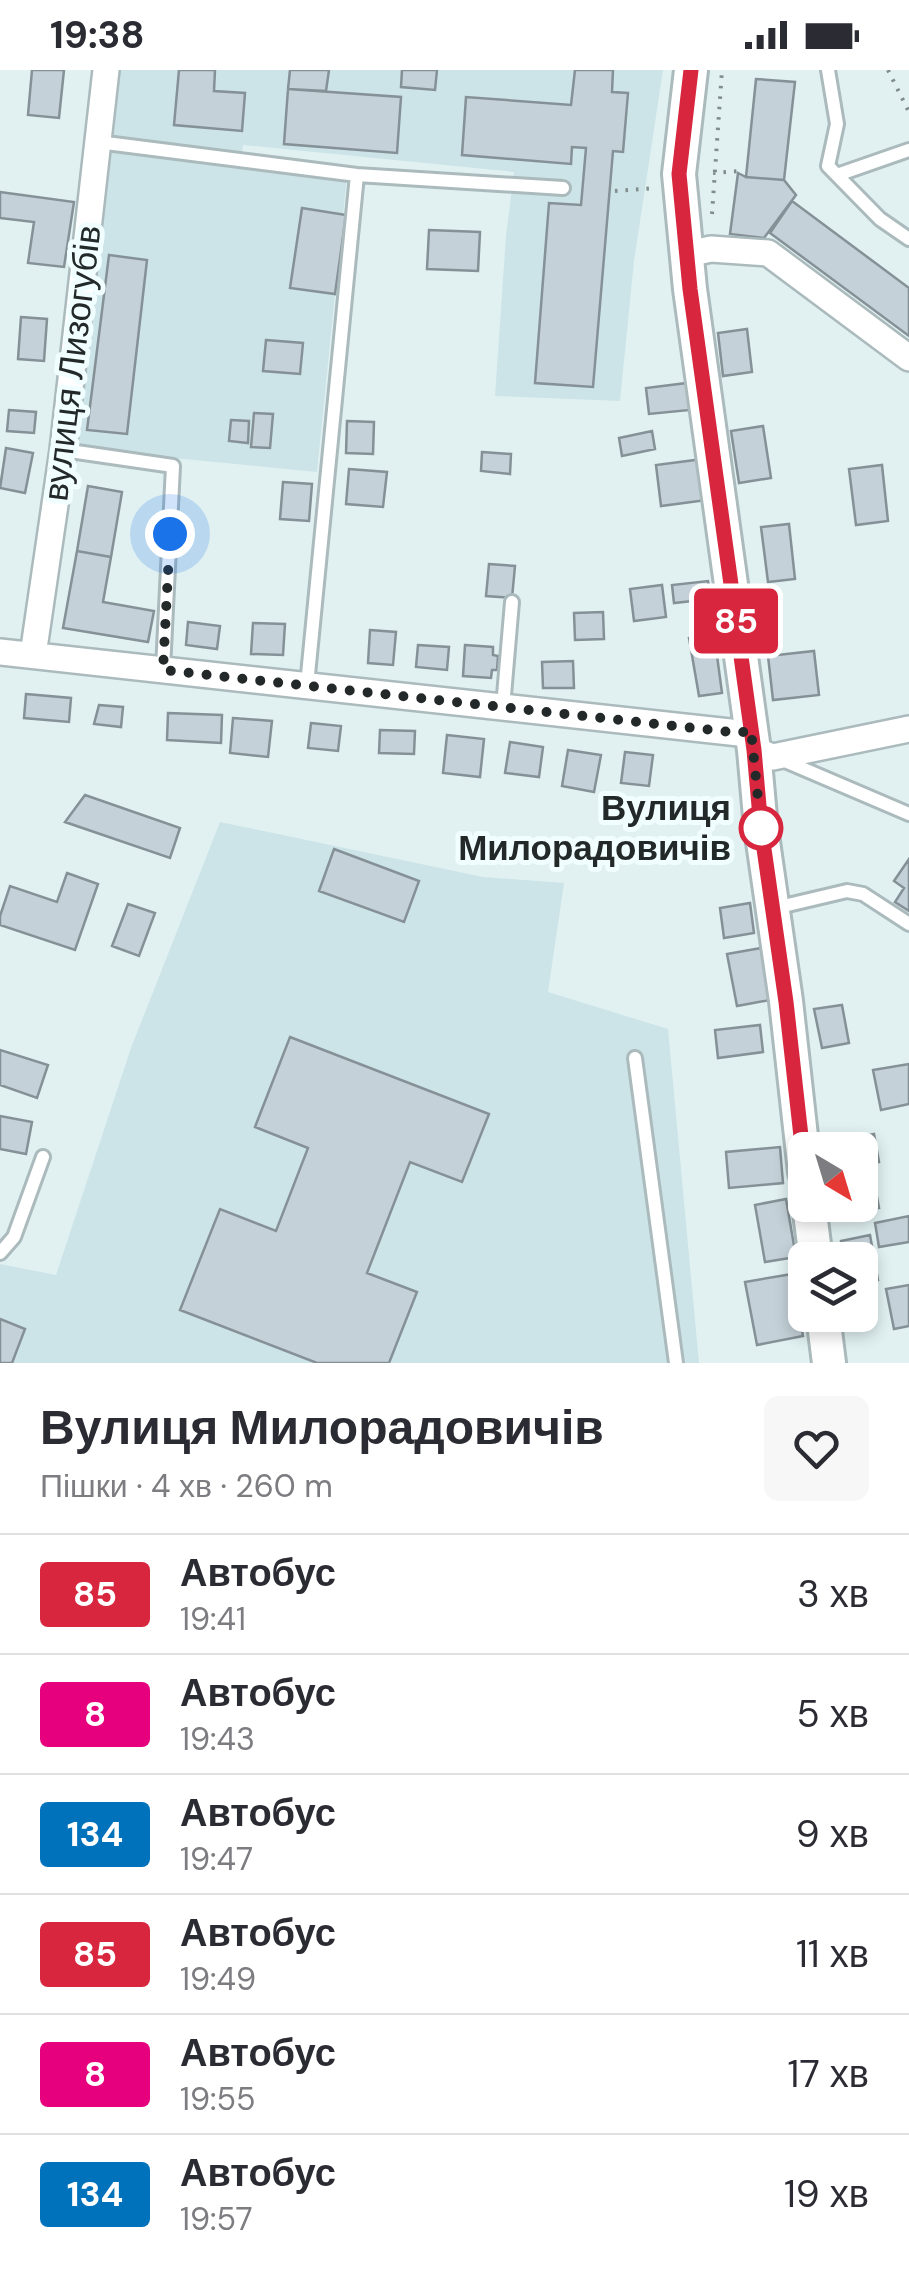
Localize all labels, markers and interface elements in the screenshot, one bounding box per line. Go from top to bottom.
text: 19:38 [50,10,145,60]
street label: вулиця Лизогубів [32,222,112,504]
your location [145,509,195,559]
line badge: 85 [691,588,781,654]
text: 85 [714,598,758,644]
place label: Вулиця Милорадовичів [458,785,731,871]
marker: Вулиця Милорадовичів [740,807,782,849]
north arrow [788,1132,878,1222]
map controls [788,1132,878,1332]
button: layers [788,1242,878,1332]
text: Вулиця Милорадовичів [40,1396,604,1459]
button: heart [764,1396,869,1501]
text: Пішки · 4 хв · 260 m [40,1465,333,1507]
text: Автобус [180,1548,336,1598]
text: 3 хв [797,1569,869,1619]
text: 85 [73,1571,117,1617]
text: 19:41 [180,1598,246,1640]
text: Автобус [180,1668,336,1718]
text: 5 хв [797,1689,869,1739]
text: 8 [84,1691,106,1737]
text: 19:43 [180,1718,255,1760]
text: Автобус [180,1788,336,1838]
text: 9 хв [796,1809,869,1859]
text: 134 [67,1811,123,1857]
text: 19:47 [180,1838,253,1880]
text: Автобус [180,1908,336,1958]
text: 11 хв [796,1929,869,1979]
text: 85 [73,1931,117,1977]
text: 19:49 [180,1958,256,2000]
text: Автобус [180,2028,336,2078]
text: 17 хв [788,2049,869,2099]
text: 8 [84,2051,106,2097]
text: 19:55 [180,2078,256,2120]
text: Автобус [180,2148,336,2198]
text: 19 хв [784,2169,869,2219]
text: 134 [67,2171,123,2217]
text: 19:57 [180,2198,253,2240]

